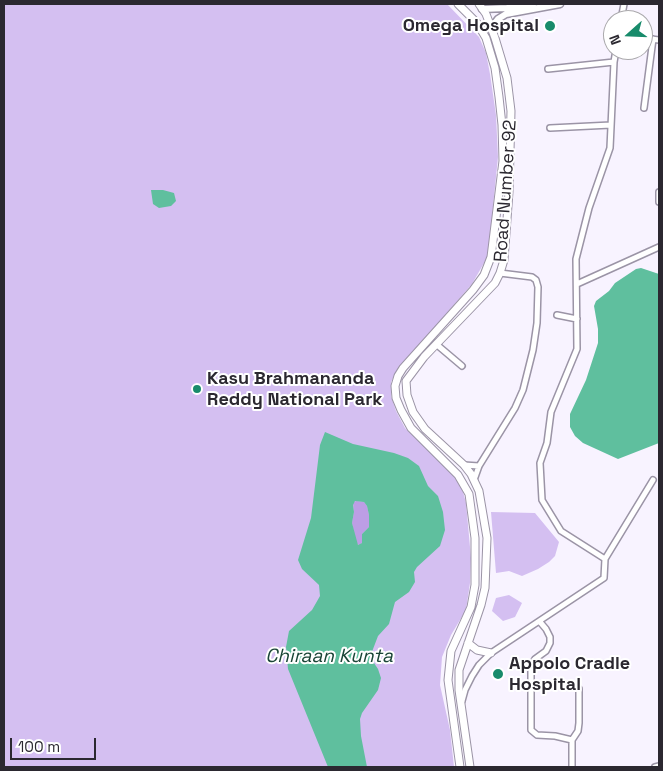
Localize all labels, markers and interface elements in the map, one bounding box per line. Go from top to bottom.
north arrow [603,10,653,60]
place label: Omega Hospital [403,15,539,37]
marker: Omega Hospital [543,19,557,33]
text: N [605,32,625,47]
street label: Road Number 92 [490,119,522,263]
place label: Kasu Brahmananda Reddy National Park [207,368,382,410]
marker: Kasu Brahmananda Reddy National Park [191,383,203,395]
water label: Chiraan Kunta [265,646,393,668]
place label: Appolo Cradle Hospital [509,653,630,696]
marker: Appolo Cradle Hospital [491,667,505,681]
scale bar [12,728,99,760]
text: 100 m [18,737,60,756]

